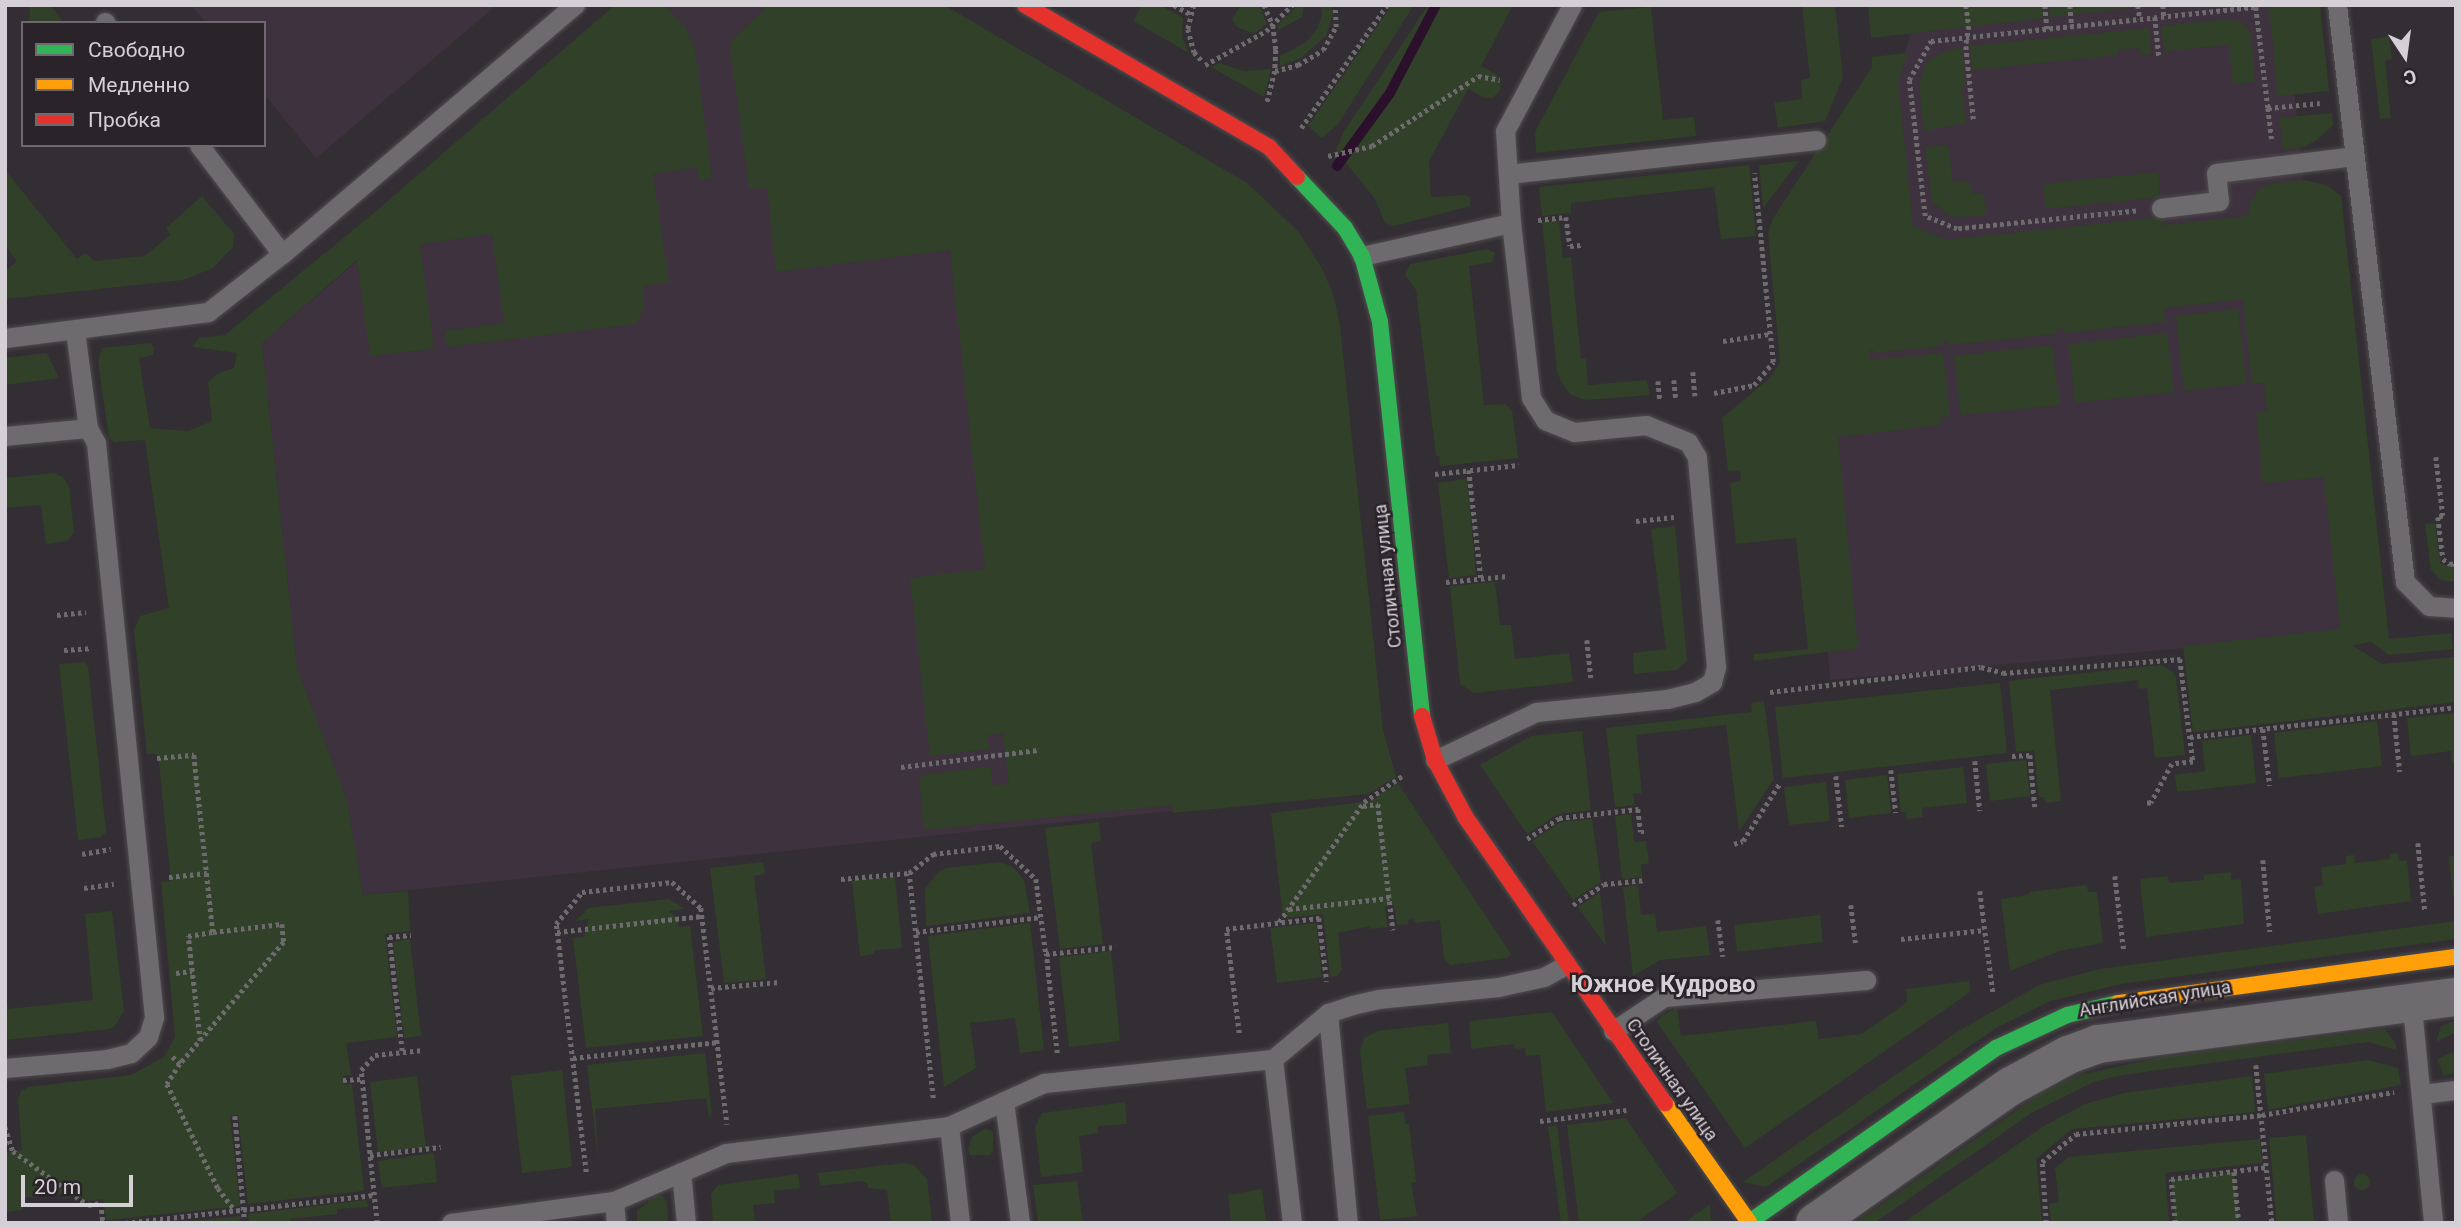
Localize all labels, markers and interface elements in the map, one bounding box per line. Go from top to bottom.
legend [21,21,266,147]
north arrow [2370,21,2440,91]
text: Свободно [88,38,185,62]
text: С [2401,64,2418,90]
text: Медленно [88,73,190,97]
text: Пробка [88,108,161,132]
street label: Столичная улица [1370,503,1406,649]
district label: Южное Кудрово [1571,971,1755,999]
street label: Английская улица [2078,976,2232,1022]
street label: Столичная улица [1622,1015,1722,1145]
scale bar [24,1162,136,1206]
text: 20 m [34,1175,81,1199]

